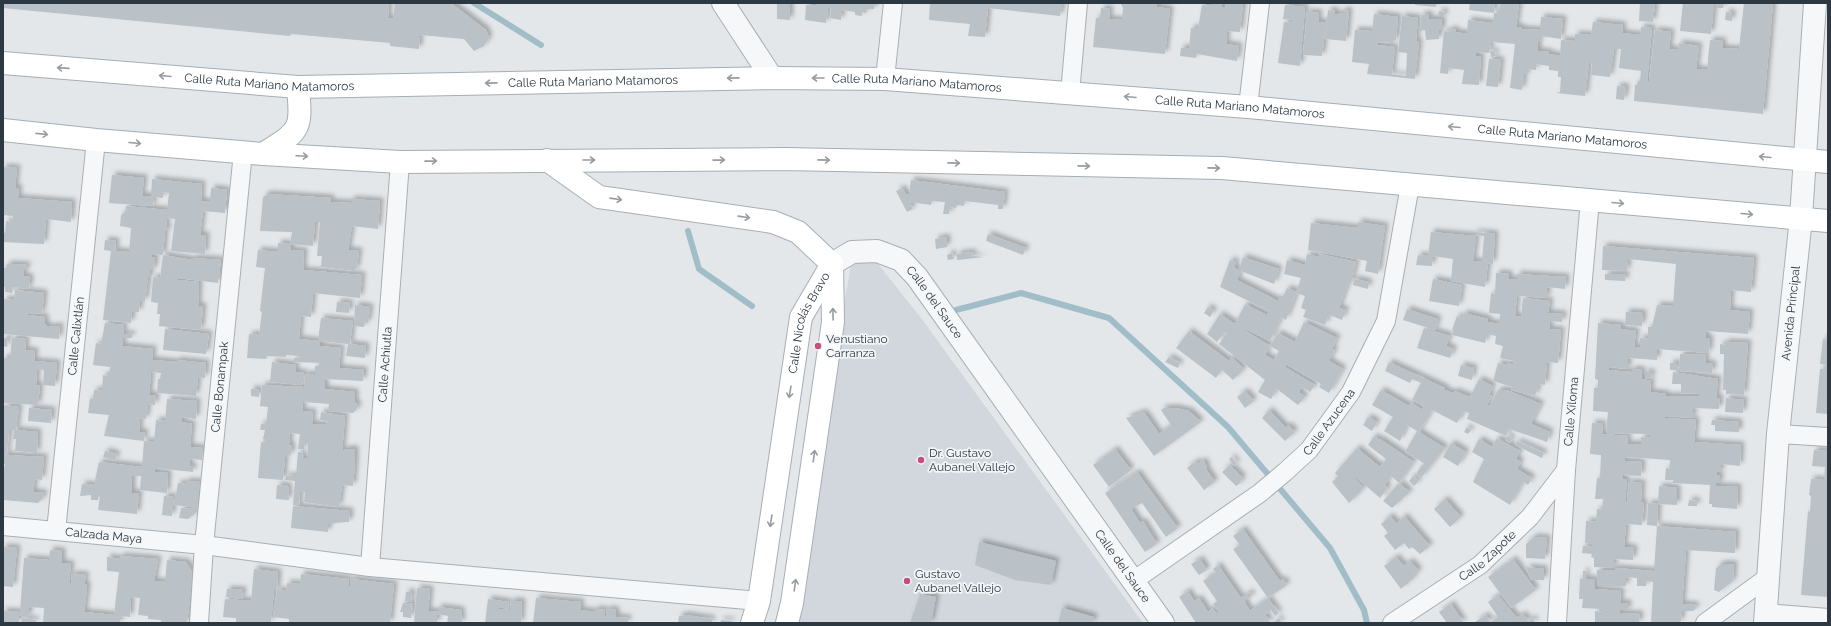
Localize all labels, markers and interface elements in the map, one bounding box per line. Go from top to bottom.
one-way arrow [57,64,70,71]
street label: Calle Ruta Mariano Matamoros [184,71,354,94]
one-way arrow [159,72,172,79]
street label: Calle Ruta Mariano Matamoros [832,72,1002,95]
street label: Calle Ruta Mariano Matamoros [508,73,678,90]
one-way arrow [812,74,825,82]
one-way arrow [727,75,740,82]
one-way arrow [485,79,498,87]
street label: Calle Ruta Mariano Matamoros [1154,93,1326,121]
one-way arrow [1124,94,1137,101]
street label: Calle Ruta Mariano Matamoros [1477,122,1648,152]
one-way arrow [1448,123,1461,130]
one-way arrow [35,130,48,138]
one-way arrow [128,140,141,147]
one-way arrow [295,153,308,160]
one-way arrow [1759,153,1772,160]
one-way arrow [582,156,595,164]
one-way arrow [712,156,725,164]
one-way arrow [817,156,830,164]
one-way arrow [424,157,437,165]
one-way arrow [947,159,960,167]
one-way arrow [1077,162,1090,169]
one-way arrow [1207,164,1220,172]
one-way arrow [609,196,622,203]
one-way arrow [1611,199,1624,206]
one-way arrow [1740,210,1753,217]
one-way arrow [737,213,750,221]
street label: Calle del Sauce [903,263,966,341]
street label: Avenida Principal [1779,264,1803,361]
street label: Calle Nicolás Bravo [786,270,833,374]
street label: Calle Calixtlán [65,296,87,376]
one-way arrow [829,308,837,321]
street label: Calle Achiutla [375,326,395,403]
place label: Venustiano Carranza [826,332,888,360]
street label: Calle Bonampak [208,340,231,433]
marker: Venustiano Carranza [813,341,823,351]
street label: Calle Xiloma [1561,376,1581,447]
one-way arrow [786,385,794,398]
street label: Calle Azucena [1300,386,1358,459]
place label: Dr. Gustavo Aubanel Vallejo [929,446,1015,474]
one-way arrow [810,450,818,463]
marker: Dr. Gustavo Aubanel Vallejo [916,455,926,465]
one-way arrow [767,514,775,527]
street label: Calzada Maya [64,525,143,546]
street label: Calle del Sauce [1092,527,1153,605]
street label: Calle Zapote [1456,527,1519,584]
place label: Gustavo Aubanel Vallejo [915,567,1001,595]
marker: Gustavo Aubanel Vallejo [902,576,912,586]
one-way arrow [791,579,799,592]

